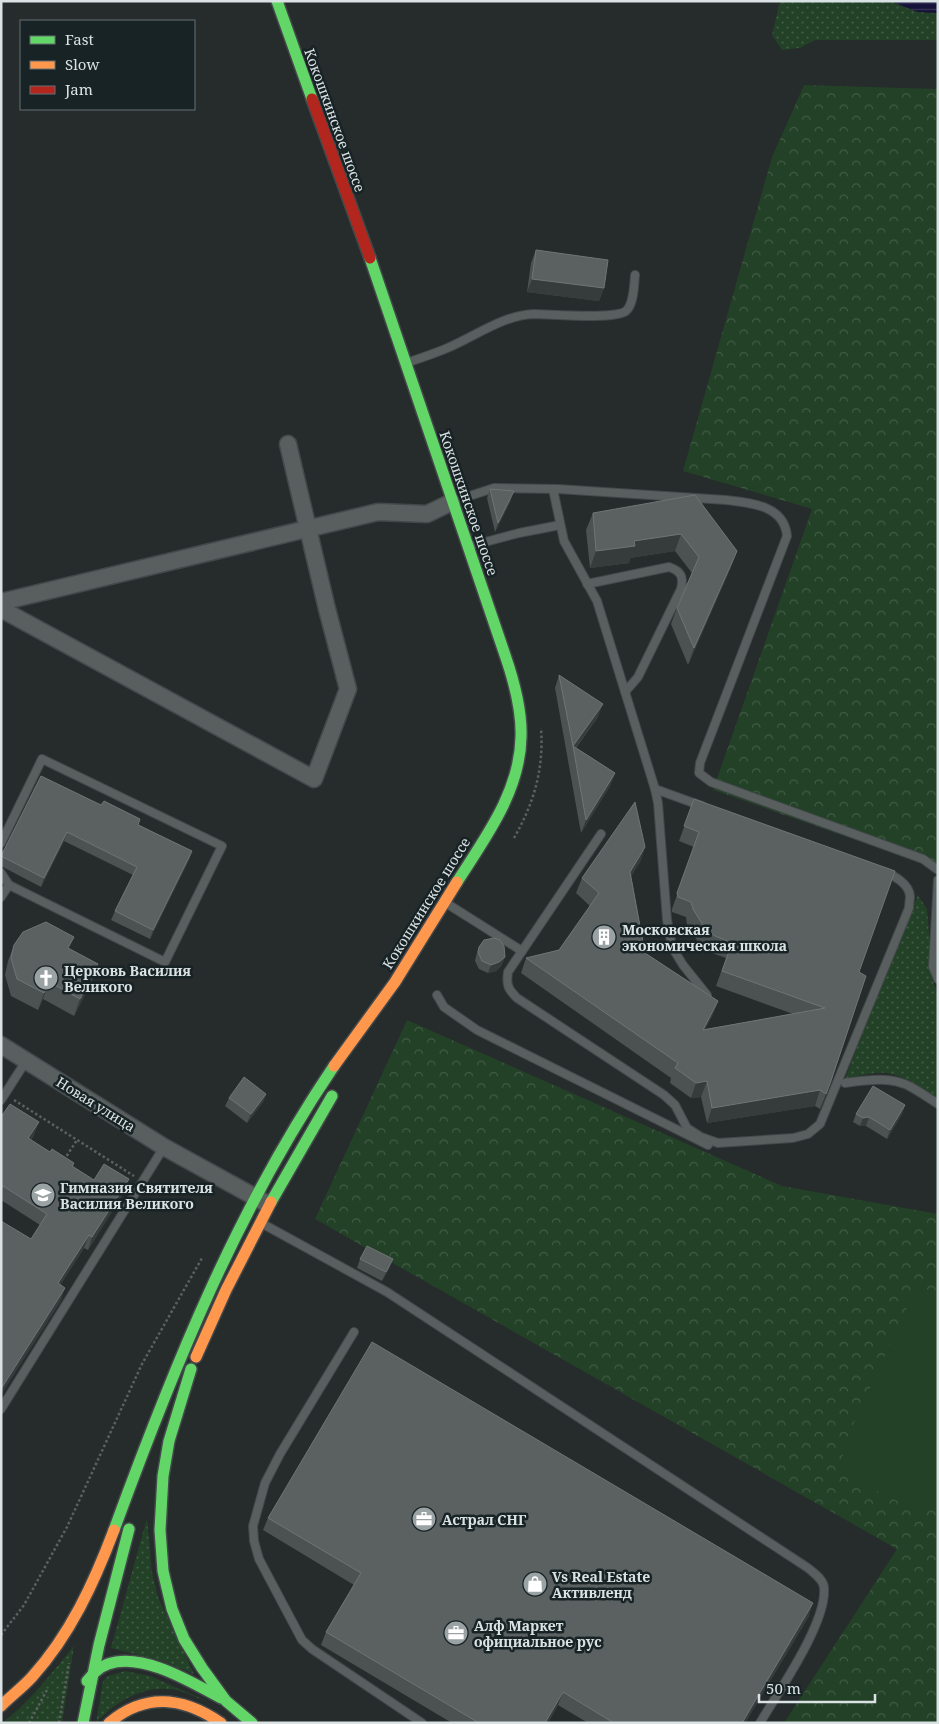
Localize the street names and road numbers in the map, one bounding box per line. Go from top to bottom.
street label: Кокошкинское шоссе [300,46,370,194]
street label: Кокошкинское шоссе [435,428,503,578]
street label: Кокошкинское шоссе [378,834,474,972]
street label: Новая улица [53,1072,139,1136]

